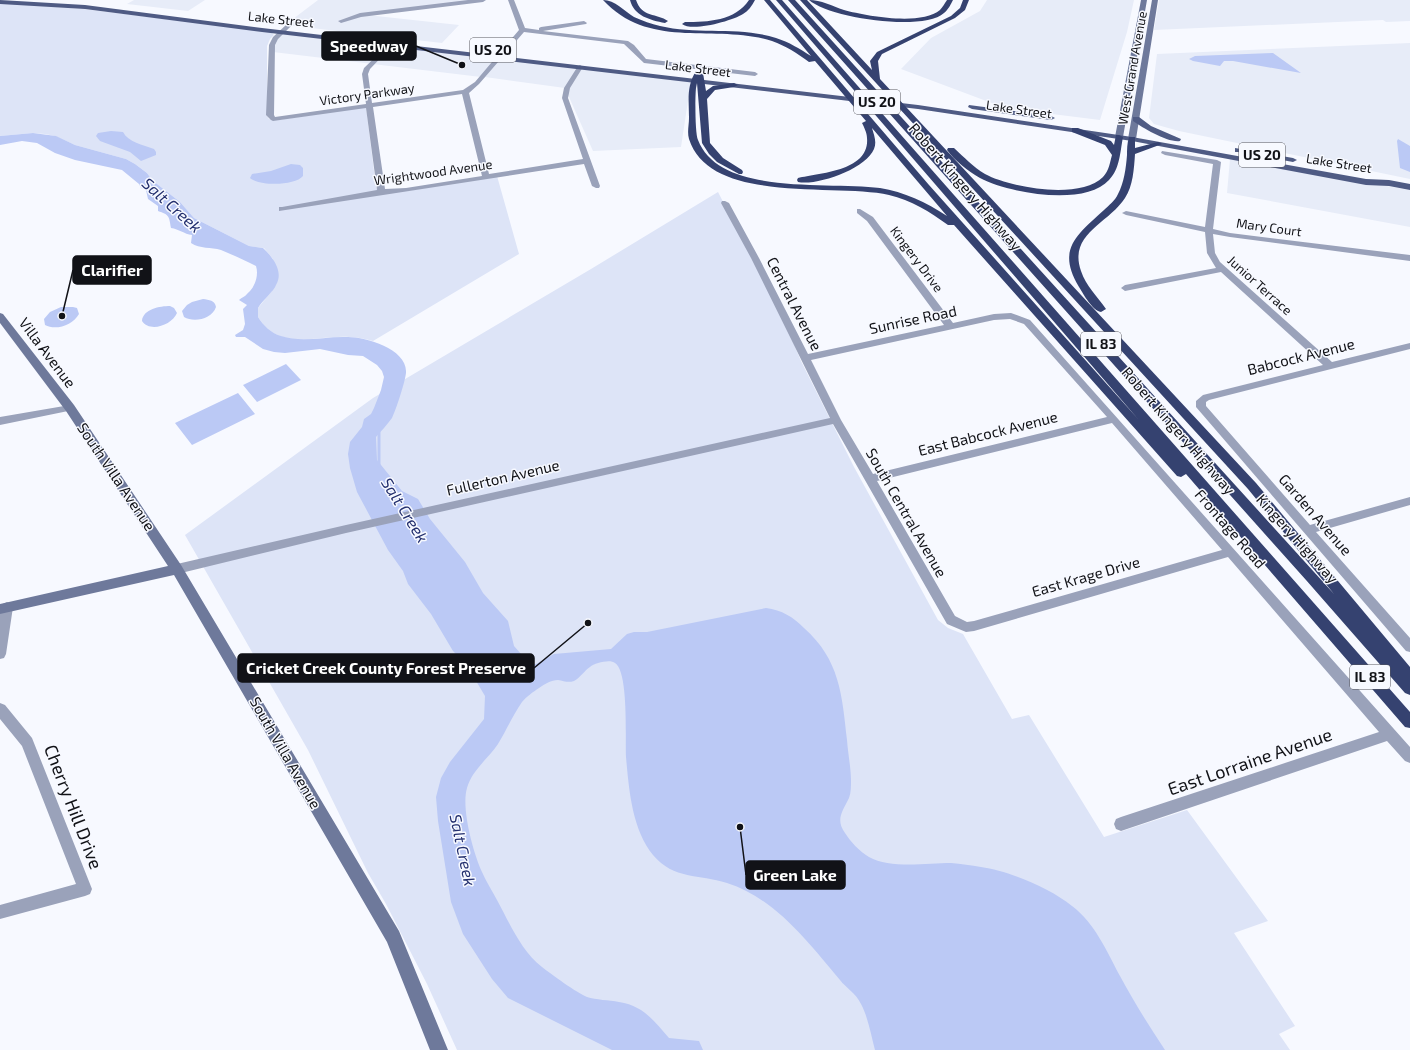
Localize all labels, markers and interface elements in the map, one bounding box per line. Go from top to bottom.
street label: Lake Street [247,8,315,30]
street label: West Grand Avenue [1114,10,1150,126]
callout: Speedway [322,32,416,60]
text: Speedway [330,36,408,56]
road number: US 20 [470,38,516,62]
street label: Lake Street [664,56,732,80]
street label: Victory Parkway [318,79,416,109]
road number: US 20 [854,90,900,114]
street label: Lake Street [985,96,1053,122]
street label: Robert Kingery Highway [905,119,1026,254]
road number: US 20 [1239,143,1285,167]
street label: Lake Street [1305,150,1373,176]
street label: Wrightwood Avenue [373,156,493,188]
water label: Salt Creek [139,173,206,236]
street label: Mary Court [1235,215,1303,239]
street label: Kingery Drive [887,223,947,295]
street label: Junior Terrace [1224,252,1296,318]
street label: Central Avenue [764,254,826,353]
callout: Clarifier [73,256,151,284]
text: Clarifier [81,260,143,279]
street label: Sunrise Road [867,301,958,337]
street label: Villa Avenue [16,314,80,391]
road number: IL 83 [1081,332,1121,356]
street label: Babcock Avenue [1245,334,1356,378]
street label: Robert Kingery Highway [1118,363,1239,498]
street label: East Babcock Avenue [916,407,1059,459]
street label: South Villa Avenue [74,419,160,534]
street label: South Central Avenue [863,445,951,580]
street label: Fullerton Avenue [444,455,561,499]
street label: Garden Avenue [1275,470,1356,559]
water label: Salt Creek [378,474,433,546]
street label: Frontage Road [1191,485,1270,572]
street label: Kingery Highway [1253,490,1343,587]
street label: East Krage Drive [1030,552,1142,600]
callout: Cricket Creek County Forest Preserve [238,654,534,682]
text: Cricket Creek County Forest Preserve [246,658,526,678]
road number: IL 83 [1350,665,1390,689]
street label: South Villa Avenue [247,693,325,812]
street label: East Lorraine Avenue [1165,723,1335,799]
street label: Cherry Hill Drive [40,741,108,872]
water label: Salt Creek [447,812,480,888]
callout: Green Lake [746,861,845,889]
text: Green Lake [753,865,837,884]

